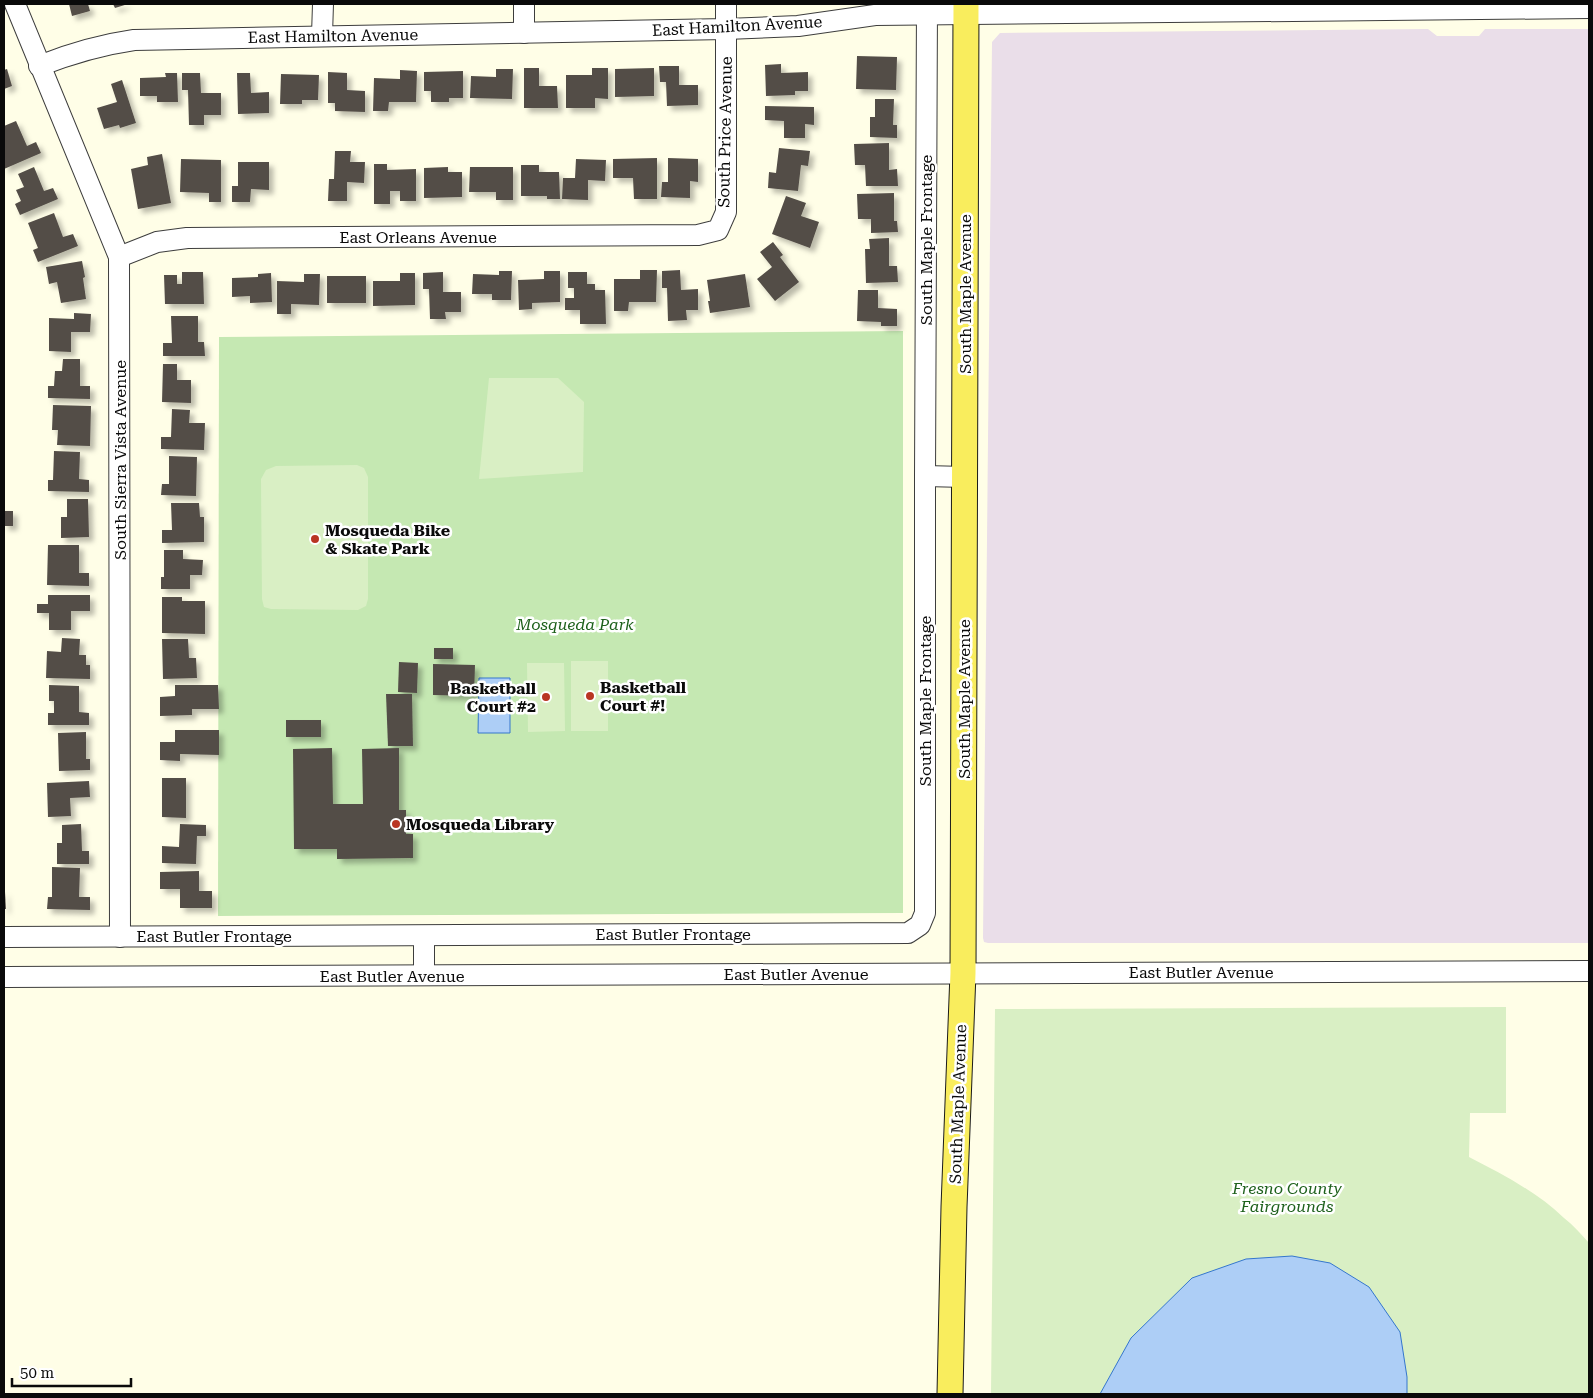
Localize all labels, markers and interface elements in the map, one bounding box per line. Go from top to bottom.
street label: East Hamilton Avenue [651,12,823,40]
street label: East Hamilton Avenue [248,25,419,47]
street label: South Price Avenue [714,56,736,208]
street label: South Maple Frontage [917,155,936,325]
street label: South Maple Avenue [956,214,975,374]
street label: East Orleans Avenue [339,228,497,247]
street label: South Sierra Vista Avenue [111,360,130,560]
place label: Mosqueda Bike & Skate Park [325,521,450,558]
marker: Mosqueda Bike & Skate Park [309,533,321,545]
park label: Mosqueda Park [515,615,634,634]
street label: South Maple Frontage [916,616,935,786]
street label: South Maple Avenue [955,619,974,779]
place label: Basketball Court #! [600,678,687,715]
place label: Basketball Court #2 [450,679,537,716]
marker: Basketball Court #! [584,690,596,702]
marker: Basketball Court #2 [540,691,552,703]
place label: Mosqueda Library [406,815,555,834]
marker: Mosqueda Library [390,818,402,830]
street label: East Butler Frontage [595,925,751,944]
street label: East Butler Frontage [136,927,292,946]
street label: East Butler Avenue [1129,963,1274,982]
street label: East Butler Avenue [724,965,869,984]
street label: East Butler Avenue [320,967,465,986]
street label: South Maple Avenue [946,1024,970,1184]
park label: Fresno County Fairgrounds [1231,1179,1343,1216]
scale bar [12,1356,131,1388]
text: 50 m [20,1364,55,1382]

